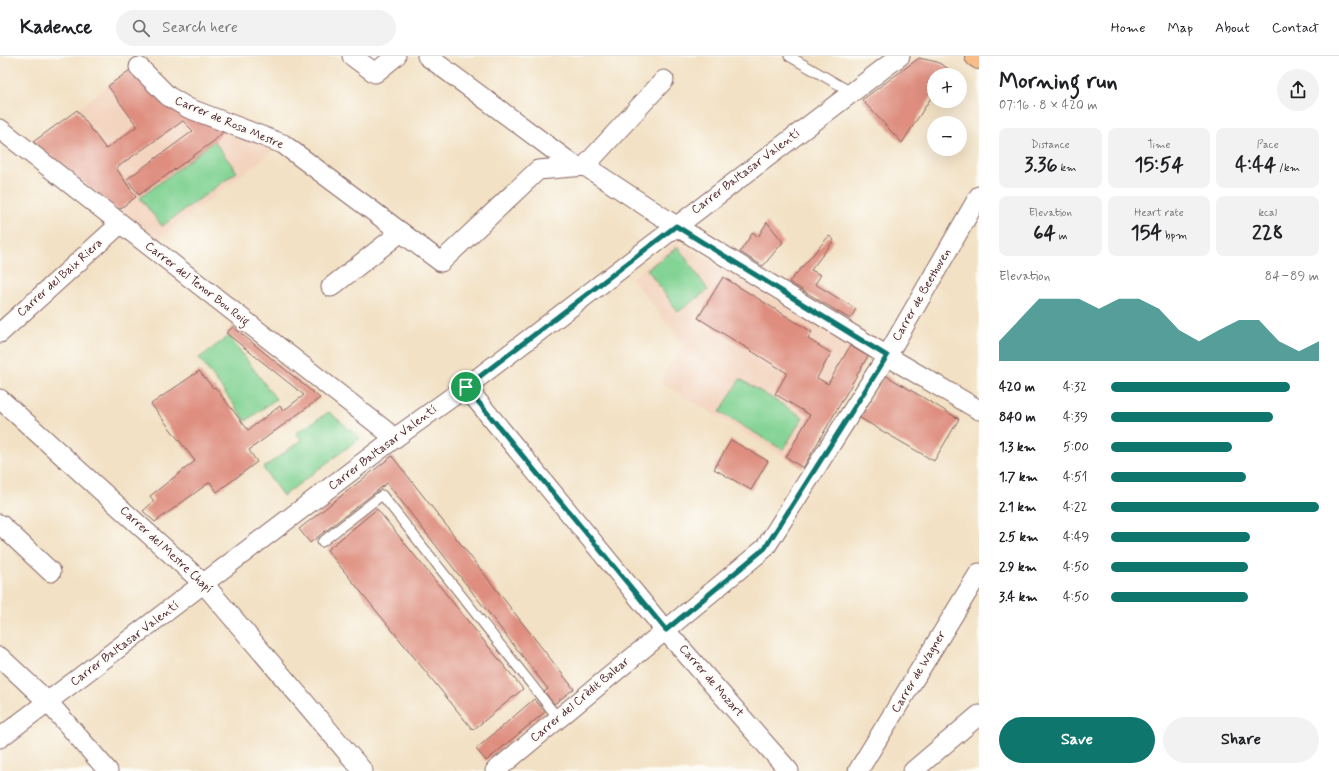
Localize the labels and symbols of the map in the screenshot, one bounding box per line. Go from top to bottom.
street label: Carrer de Rosa Mestre [172,93,286,153]
street label: Carrer Baltasar Valentí [688,126,804,218]
street label: Carrer del Baix Riera [14,235,106,321]
street label: Carrer del Tenor Bou Roig [141,238,253,331]
street label: Carrer de Beethoven [889,246,955,344]
pin [449,370,483,404]
street label: Carrer Baltasar Valentí [325,402,441,494]
street label: Carrer del Mestre Chapí [116,503,216,597]
street label: Carrer Baltasar Valentí [67,598,183,690]
street label: Carrer de Wagner [888,628,950,716]
street label: Carrer de Mozart [675,641,747,721]
street label: Carrer del Crèdit Balear [527,654,633,746]

